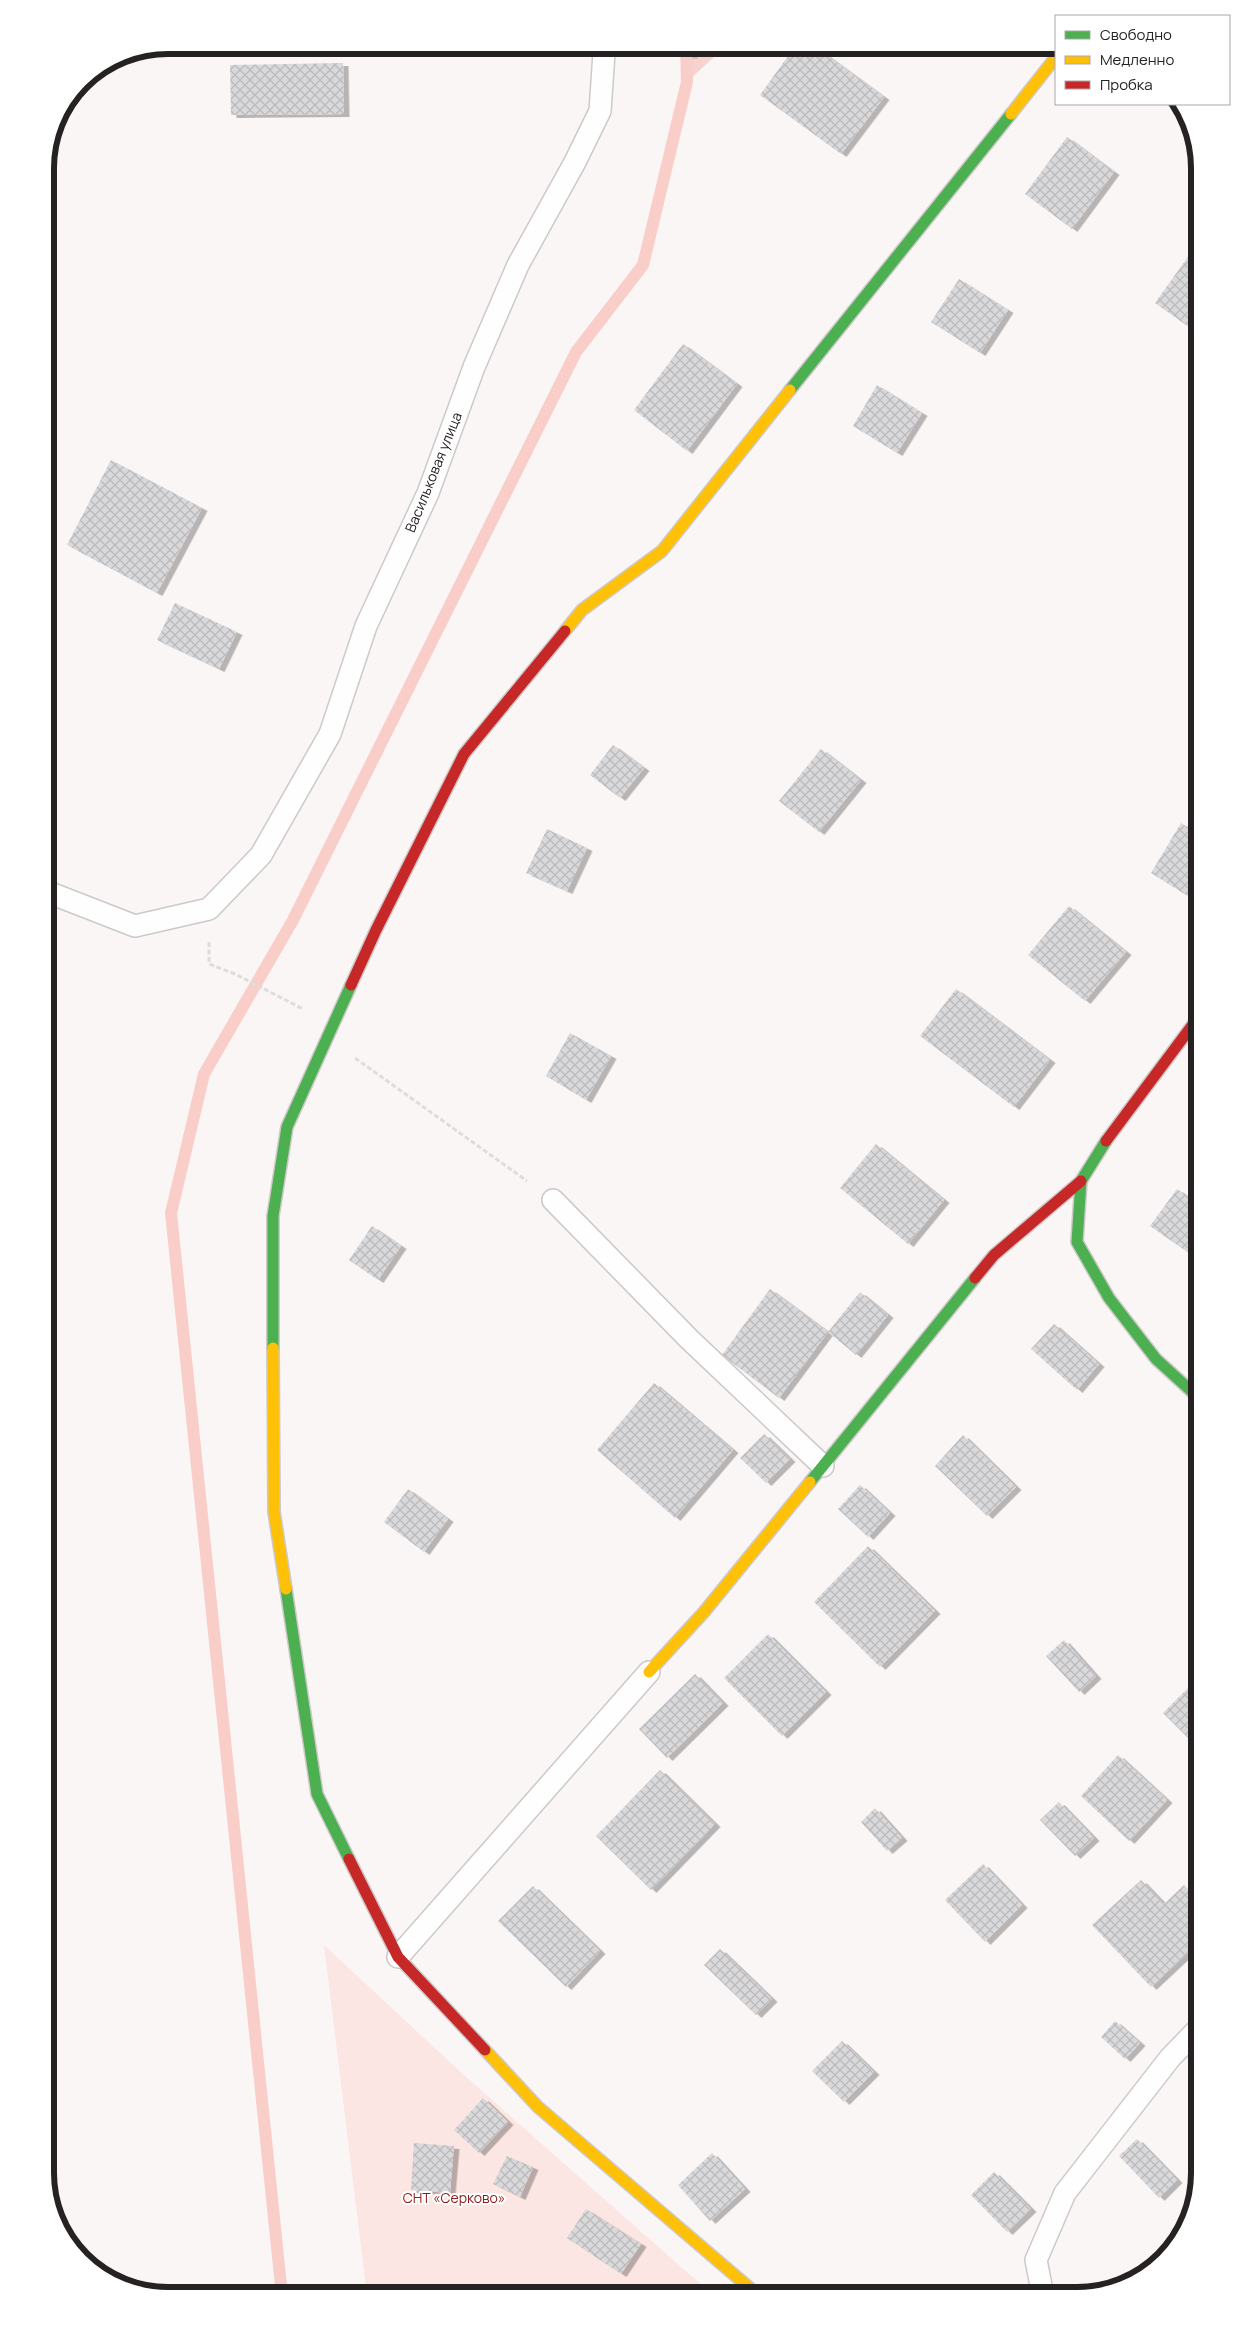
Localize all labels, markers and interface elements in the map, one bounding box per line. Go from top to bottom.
legend [1055,15,1230,105]
text: Свободно [1100,24,1172,45]
text: Медленно [1100,49,1174,70]
text: Пробка [1100,74,1153,95]
street label: Васильковая улица [400,409,466,535]
park label: СНТ «Серково» [403,2188,505,2207]

